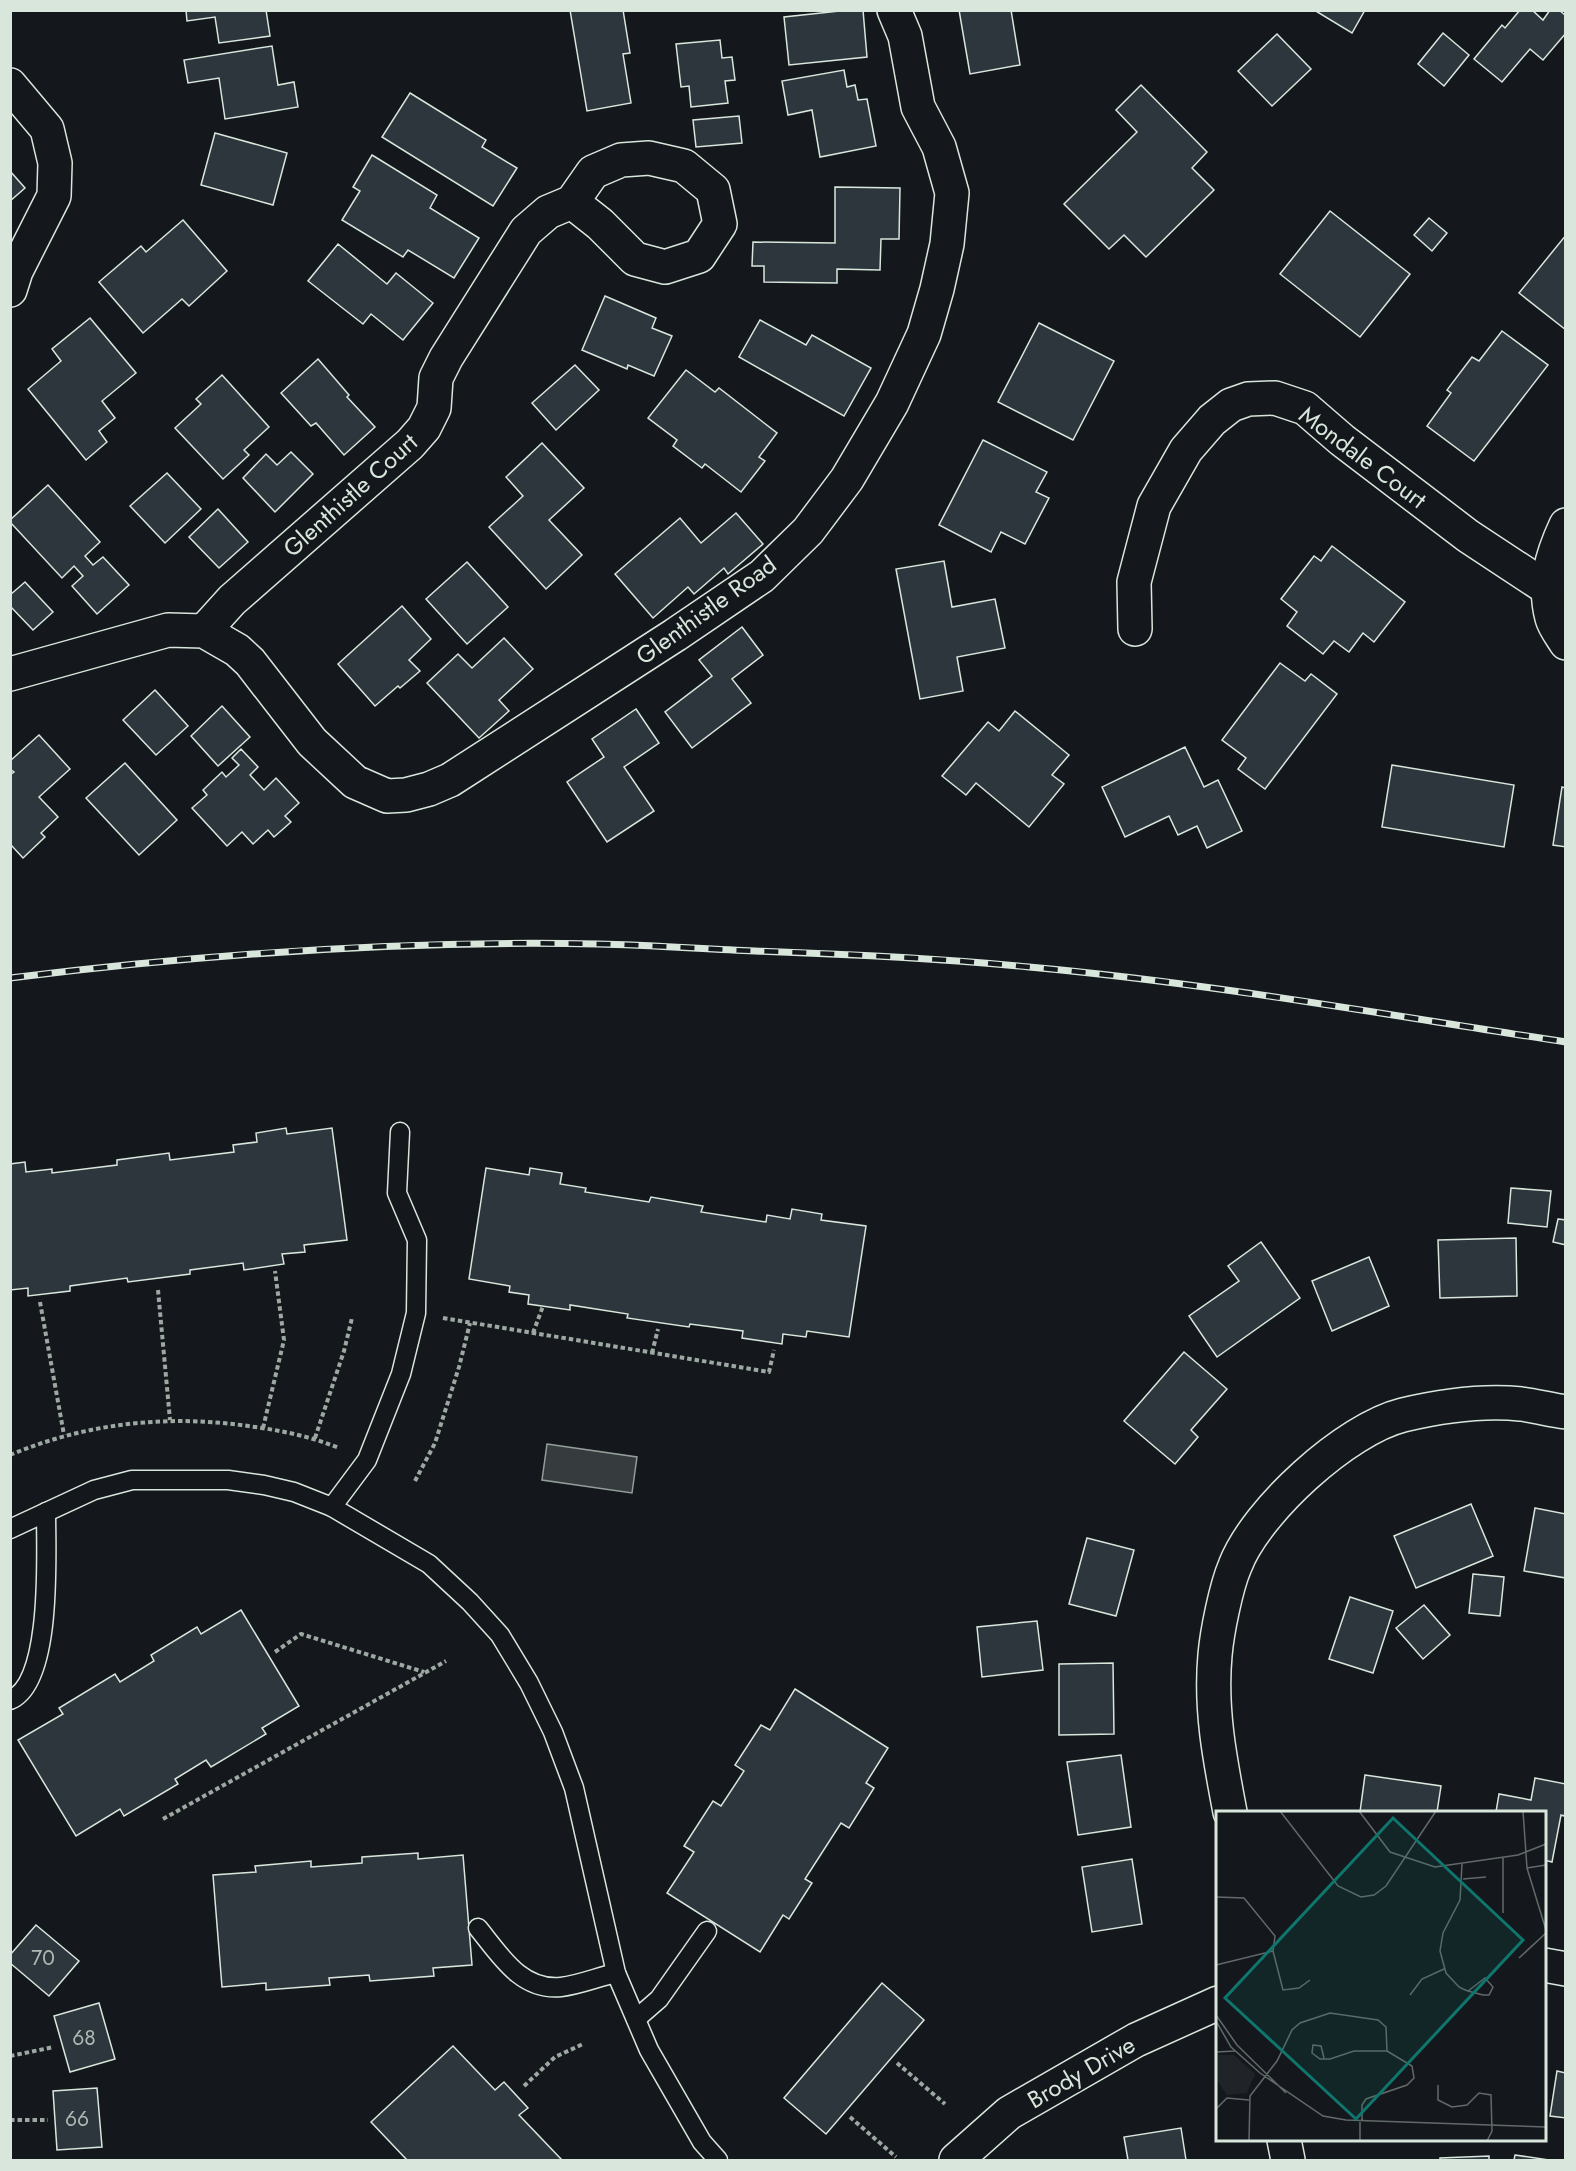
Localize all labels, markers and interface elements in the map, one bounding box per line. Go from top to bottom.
street label: Mondale Court [1292,397,1434,517]
street label: Glenthistle Court [275,425,425,565]
street label: Glenthistle Road [629,547,783,673]
inset map [1216,1811,1546,2141]
house number: 70 [31,1943,55,1973]
house number: 68 [72,2023,96,2053]
street label: Brody Drive [1021,2027,1141,2117]
house number: 66 [65,2104,89,2134]

